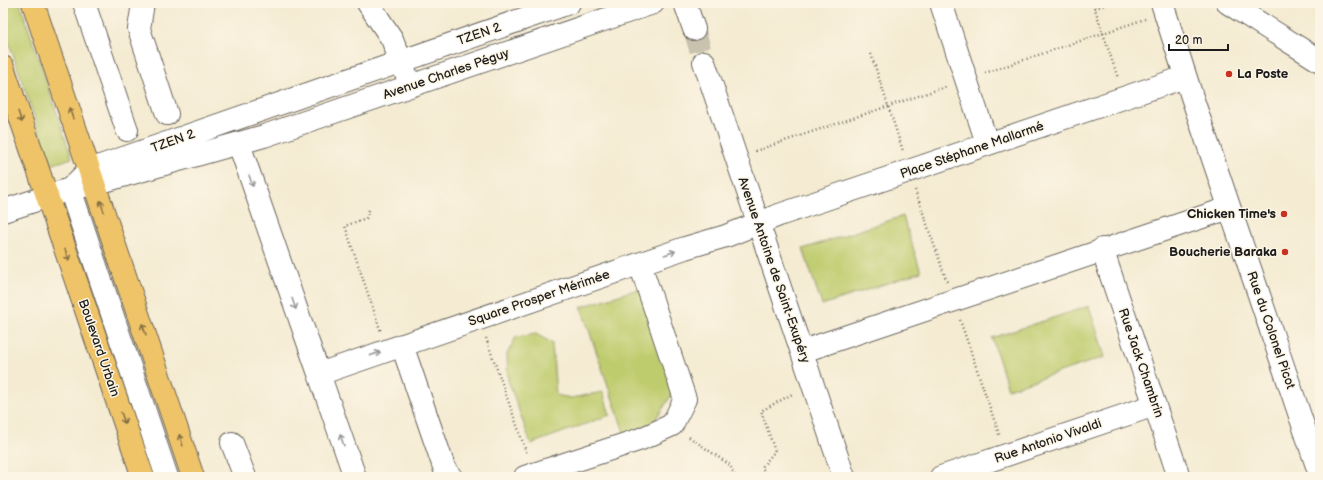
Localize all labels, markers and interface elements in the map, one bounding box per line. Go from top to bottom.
street label: TZEN 2 [455,19,503,49]
scale bar [1169,26,1228,52]
text: 20 m [1175,33,1202,48]
street label: Avenue Charles Péguy [381,45,511,103]
place label: La Poste [1237,66,1289,82]
marker: La Poste [1224,69,1234,79]
one-way arrow [66,108,74,120]
one-way arrow [17,111,24,124]
street label: Place Stéphane Mallarmé [898,118,1046,182]
street label: TZEN 2 [149,126,197,156]
one-way arrow [248,174,256,186]
street label: Avenue Antoine de Saint-Exupéry [735,175,813,365]
one-way arrow [98,200,105,213]
place label: Chicken Time's [1187,206,1276,222]
marker: Chicken Time's [1279,209,1289,219]
place label: Boucherie Baraka [1169,244,1277,260]
marker: Boucherie Baraka [1280,247,1290,257]
one-way arrow [63,249,71,261]
one-way arrow [664,249,677,256]
street label: Square Prosper Mérimée [466,266,612,330]
street label: Rue du Colonel Picot [1243,269,1299,391]
street label: Boulevard Urbain [75,297,123,399]
one-way arrow [291,297,299,309]
street label: Rue Jack Chambrin [1115,306,1167,420]
one-way arrow [140,323,147,336]
one-way arrow [369,350,381,358]
one-way arrow [120,411,127,424]
street label: Rue Antonio Vivaldi [992,415,1104,467]
one-way arrow [177,434,184,447]
one-way arrow [338,435,346,447]

